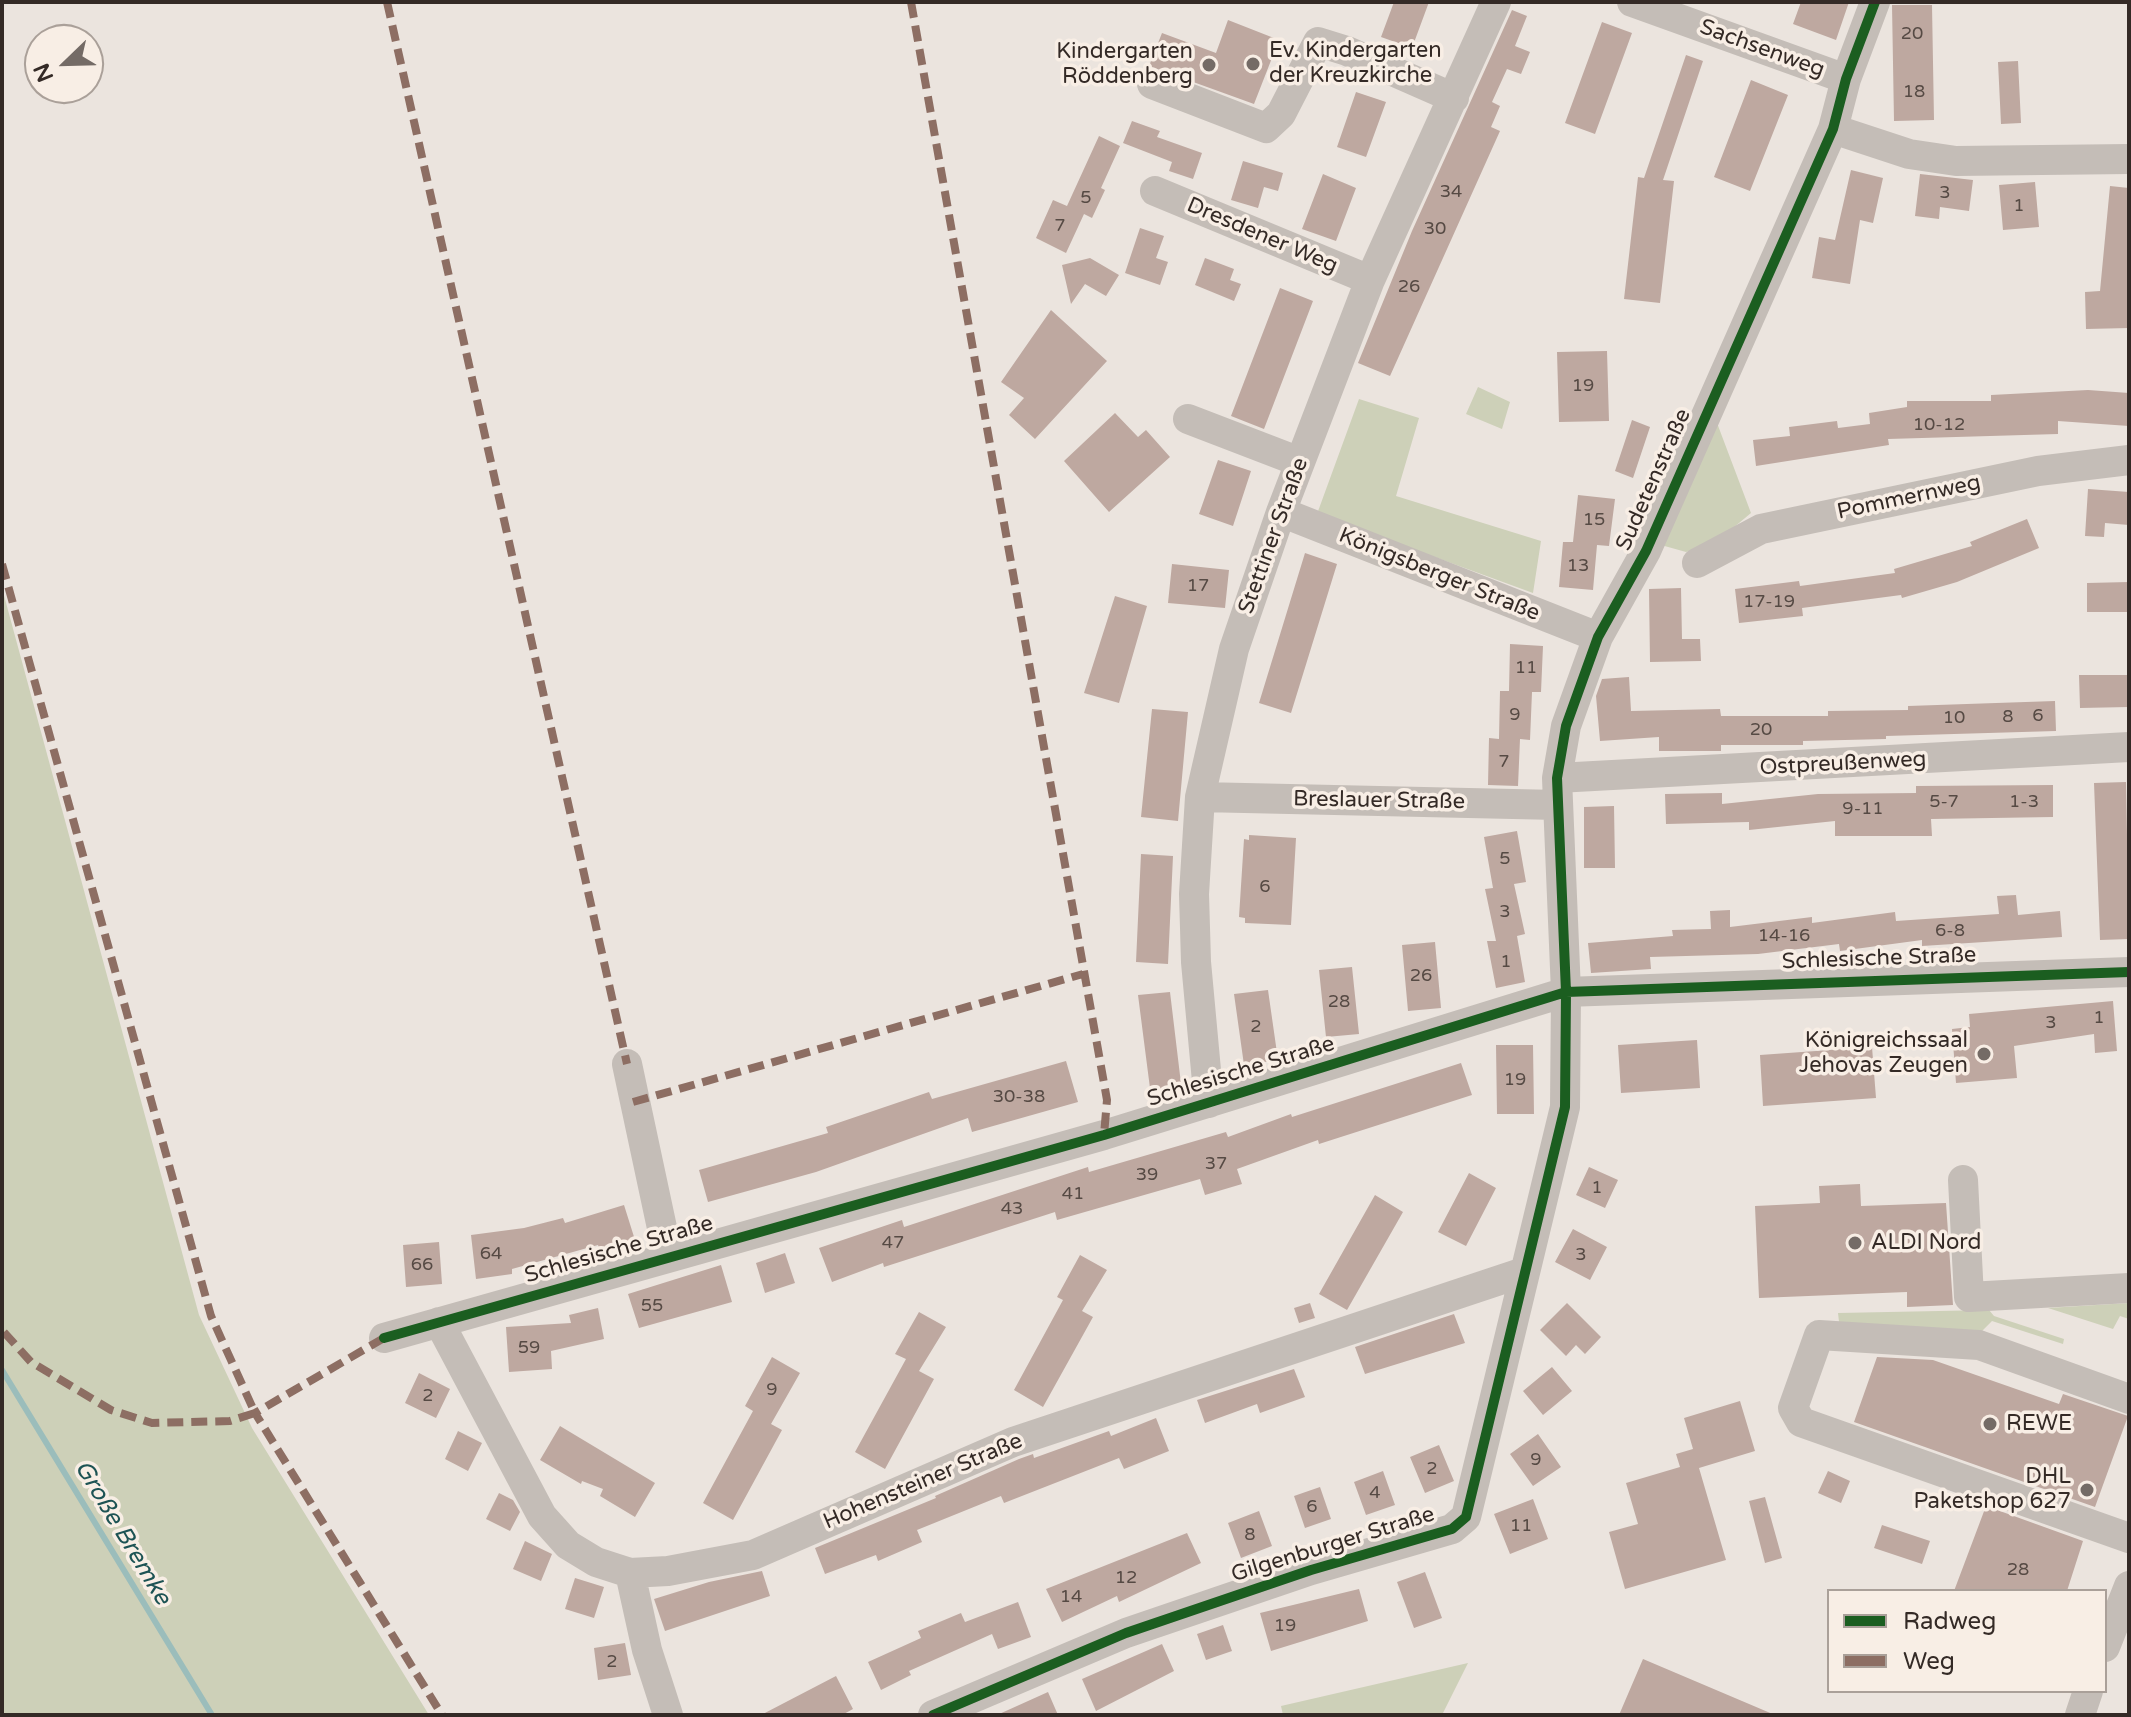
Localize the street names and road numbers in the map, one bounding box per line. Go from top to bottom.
street label: Sachsenweg [1696,14,1828,84]
street label: Dresdener Weg [1183,192,1341,280]
street label: Sudetenstraße [1611,405,1697,555]
street label: Stettiner Straße [1234,454,1314,618]
street label: Pommernweg [1835,470,1983,526]
street label: Königsberger Straße [1335,523,1543,627]
street label: Ostpreußenweg [1759,746,1927,782]
street label: Breslauer Straße [1293,786,1465,816]
street label: Schlesische Straße [1781,942,1977,976]
street label: Schlesische Straße [1144,1031,1338,1113]
street label: Schlesische Straße [522,1210,716,1290]
street label: Hohensteiner Straße [820,1428,1026,1536]
street label: Gilgenburger Straße [1228,1501,1438,1589]

